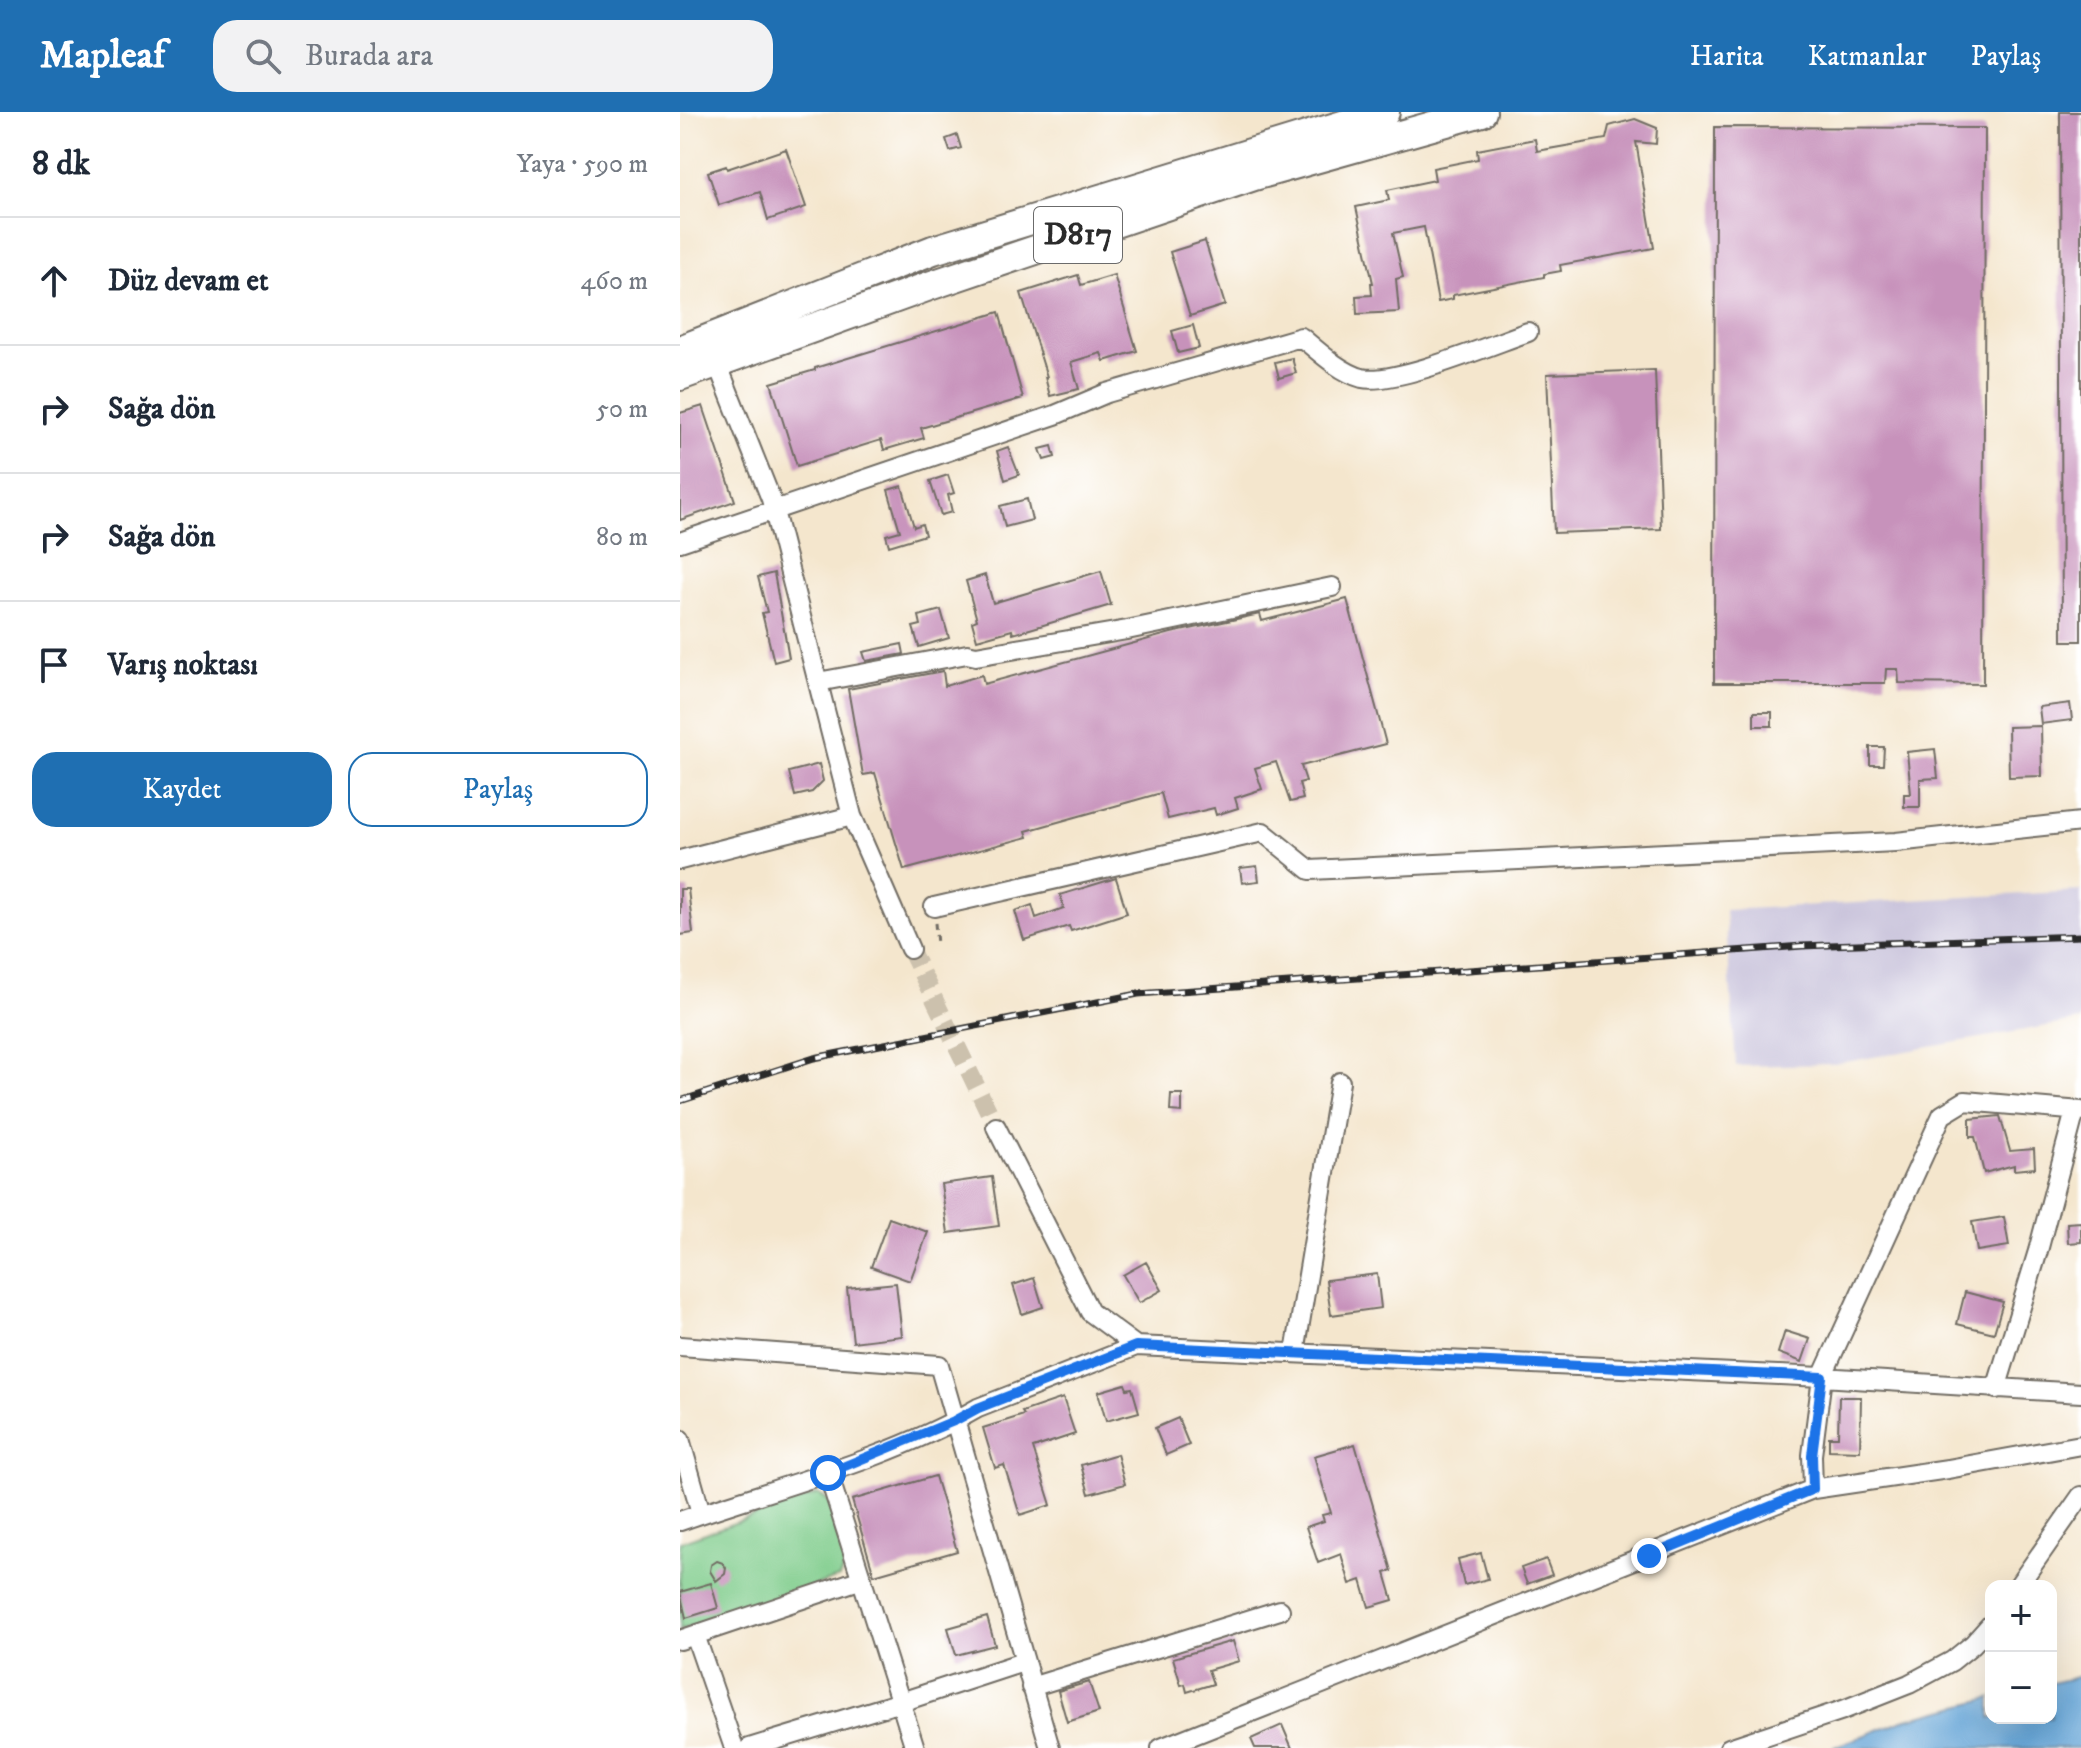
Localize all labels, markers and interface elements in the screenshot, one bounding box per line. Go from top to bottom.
search box [213,20,773,92]
text: Mapleaf [40,32,165,80]
icon: search [241,34,285,78]
text: Burada ara [305,38,433,75]
text: Harita [1690,39,1764,74]
text: Katmanlar [1808,39,1927,74]
text: Paylaş [1971,39,2041,74]
text: 8 dk [32,143,90,185]
text: Yaya · 590 m [517,148,648,181]
road number: D817 [1034,207,1122,263]
icon: ahead [32,259,76,303]
text: Düz devam et [108,263,269,300]
text: 460 m [580,265,648,298]
icon: right [32,387,76,431]
text: Sağa dön [108,391,216,428]
text: 50 m [596,393,648,426]
icon: right [32,515,76,559]
text: Sağa dön [108,519,216,556]
text: 80 m [596,521,648,554]
icon: arrive [32,643,76,687]
text: Varış noktası [108,647,258,684]
button: Kaydet [32,752,332,827]
button: Paylaş [348,752,648,827]
route start [810,1455,846,1491]
route end [1631,1538,1667,1574]
map controls [1985,1580,2057,1724]
button: + [1985,1580,2057,1652]
button: − [1985,1652,2057,1724]

